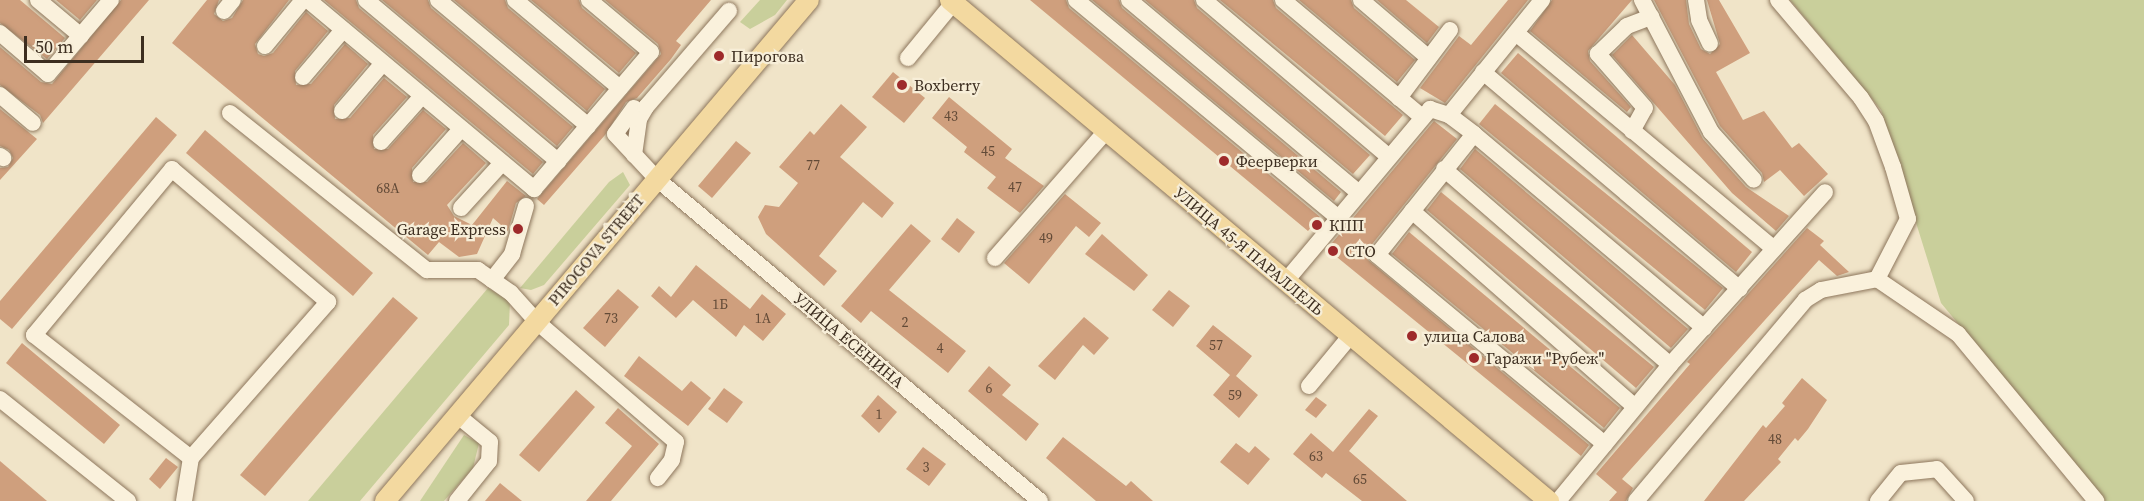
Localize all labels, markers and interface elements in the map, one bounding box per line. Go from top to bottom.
scale bar [27,24,147,62]
text: 50 m [35,34,73,59]
place label: Пирогова [731,46,804,66]
marker: Пирогова [712,49,726,63]
place label: Boxberry [914,75,980,95]
marker: Boxberry [895,78,909,92]
house number: 43 [944,108,958,124]
house number: 45 [981,143,995,159]
place label: Феерверки [1236,151,1318,171]
marker: Феерверки [1217,154,1231,168]
house number: 77 [806,157,820,173]
house number: 47 [1008,179,1022,195]
house number: 68А [376,180,400,196]
street label: УЛИЦА 45-Я ПАРАЛЛЕЛЬ [1170,183,1328,319]
street label: PIROGOVA STREET [544,191,648,309]
place label: КПП [1329,215,1364,235]
marker: КПП [1310,218,1324,232]
place label: Garage Express [397,219,506,239]
marker: Garage Express [511,222,525,236]
house number: 49 [1039,230,1053,246]
place label: СТО [1345,241,1376,261]
marker: СТО [1326,244,1340,258]
street label: УЛИЦА ЕСЕНИНА [790,288,908,392]
house number: 1Б [712,296,728,312]
house number: 73 [604,310,618,326]
house number: 1А [755,310,771,326]
house number: 2 [902,314,908,330]
place label: улица Салова [1424,326,1525,346]
marker: улица Салова [1405,329,1419,343]
house number: 57 [1209,337,1223,353]
house number: 4 [937,340,943,356]
place label: Гаражи "Рубеж" [1486,348,1604,368]
marker: Гаражи "Рубеж" [1467,351,1481,365]
house number: 6 [986,380,992,396]
house number: 59 [1228,387,1242,403]
house number: 1 [876,406,882,422]
house number: 48 [1768,431,1782,447]
house number: 63 [1309,448,1323,464]
house number: 3 [923,459,929,475]
house number: 65 [1353,471,1367,487]

